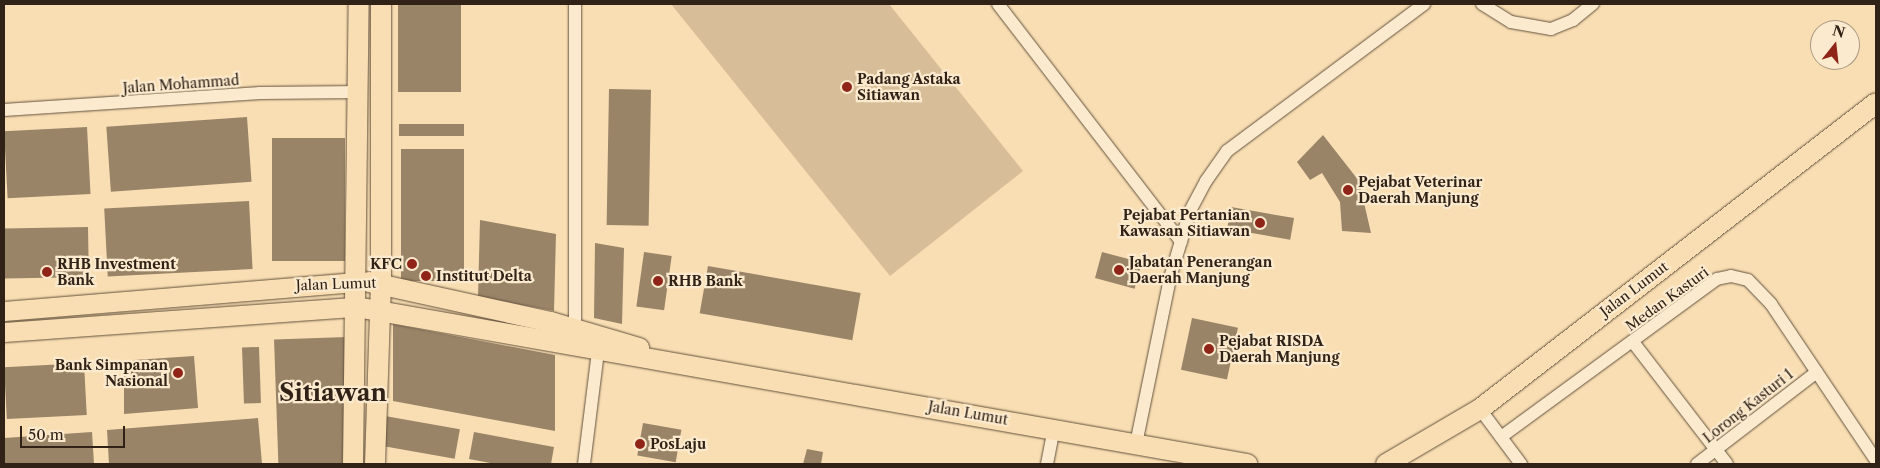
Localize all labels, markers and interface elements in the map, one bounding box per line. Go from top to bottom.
north arrow [1810,20,1860,70]
text: N [1831,21,1847,42]
place label: Padang Astaka Sitiawan [857,71,961,104]
street label: Jalan Mohammad [122,72,240,96]
marker: Padang Astaka Sitiawan [841,81,853,93]
place label: Pejabat Veterinar Daerah Manjung [1358,174,1483,206]
marker: Pejabat Veterinar Daerah Manjung [1342,184,1354,196]
place label: Pejabat Pertanian Kawasan Sitiawan [1119,207,1250,240]
marker: Pejabat Pertanian Kawasan Sitiawan [1254,217,1266,229]
place label: Jabatan Penerangan Daerah Manjung [1129,254,1272,286]
place label: RHB Investment Bank [57,256,176,288]
place label: KFC [370,256,402,272]
marker: KFC [406,258,418,270]
street label: Jalan Lumut [1597,258,1671,320]
street label: Medan Kasturi [1622,263,1712,335]
marker: Jabatan Penerangan Daerah Manjung [1113,264,1125,276]
marker: RHB Investment Bank [41,266,53,278]
place label: Institut Delta [436,268,532,284]
marker: Institut Delta [420,270,432,282]
place label: RHB Bank [668,273,743,289]
street label: Jalan Lumut [295,274,377,294]
marker: RHB Bank [652,275,664,287]
place label: Pejabat RISDA Daerah Manjung [1219,333,1339,366]
marker: Pejabat RISDA Daerah Manjung [1203,343,1215,355]
place label: Bank Simpanan Nasional [54,357,168,390]
street label: Lorong Kasturi 1 [1700,366,1796,446]
marker: Bank Simpanan Nasional [172,367,184,379]
district label: Sitiawan [279,379,387,407]
street label: Jalan Lumut [927,398,1009,428]
scale bar [22,416,128,448]
text: 50 m [28,425,64,444]
place label: PosLaju [650,436,706,452]
marker: PosLaju [634,438,646,450]

